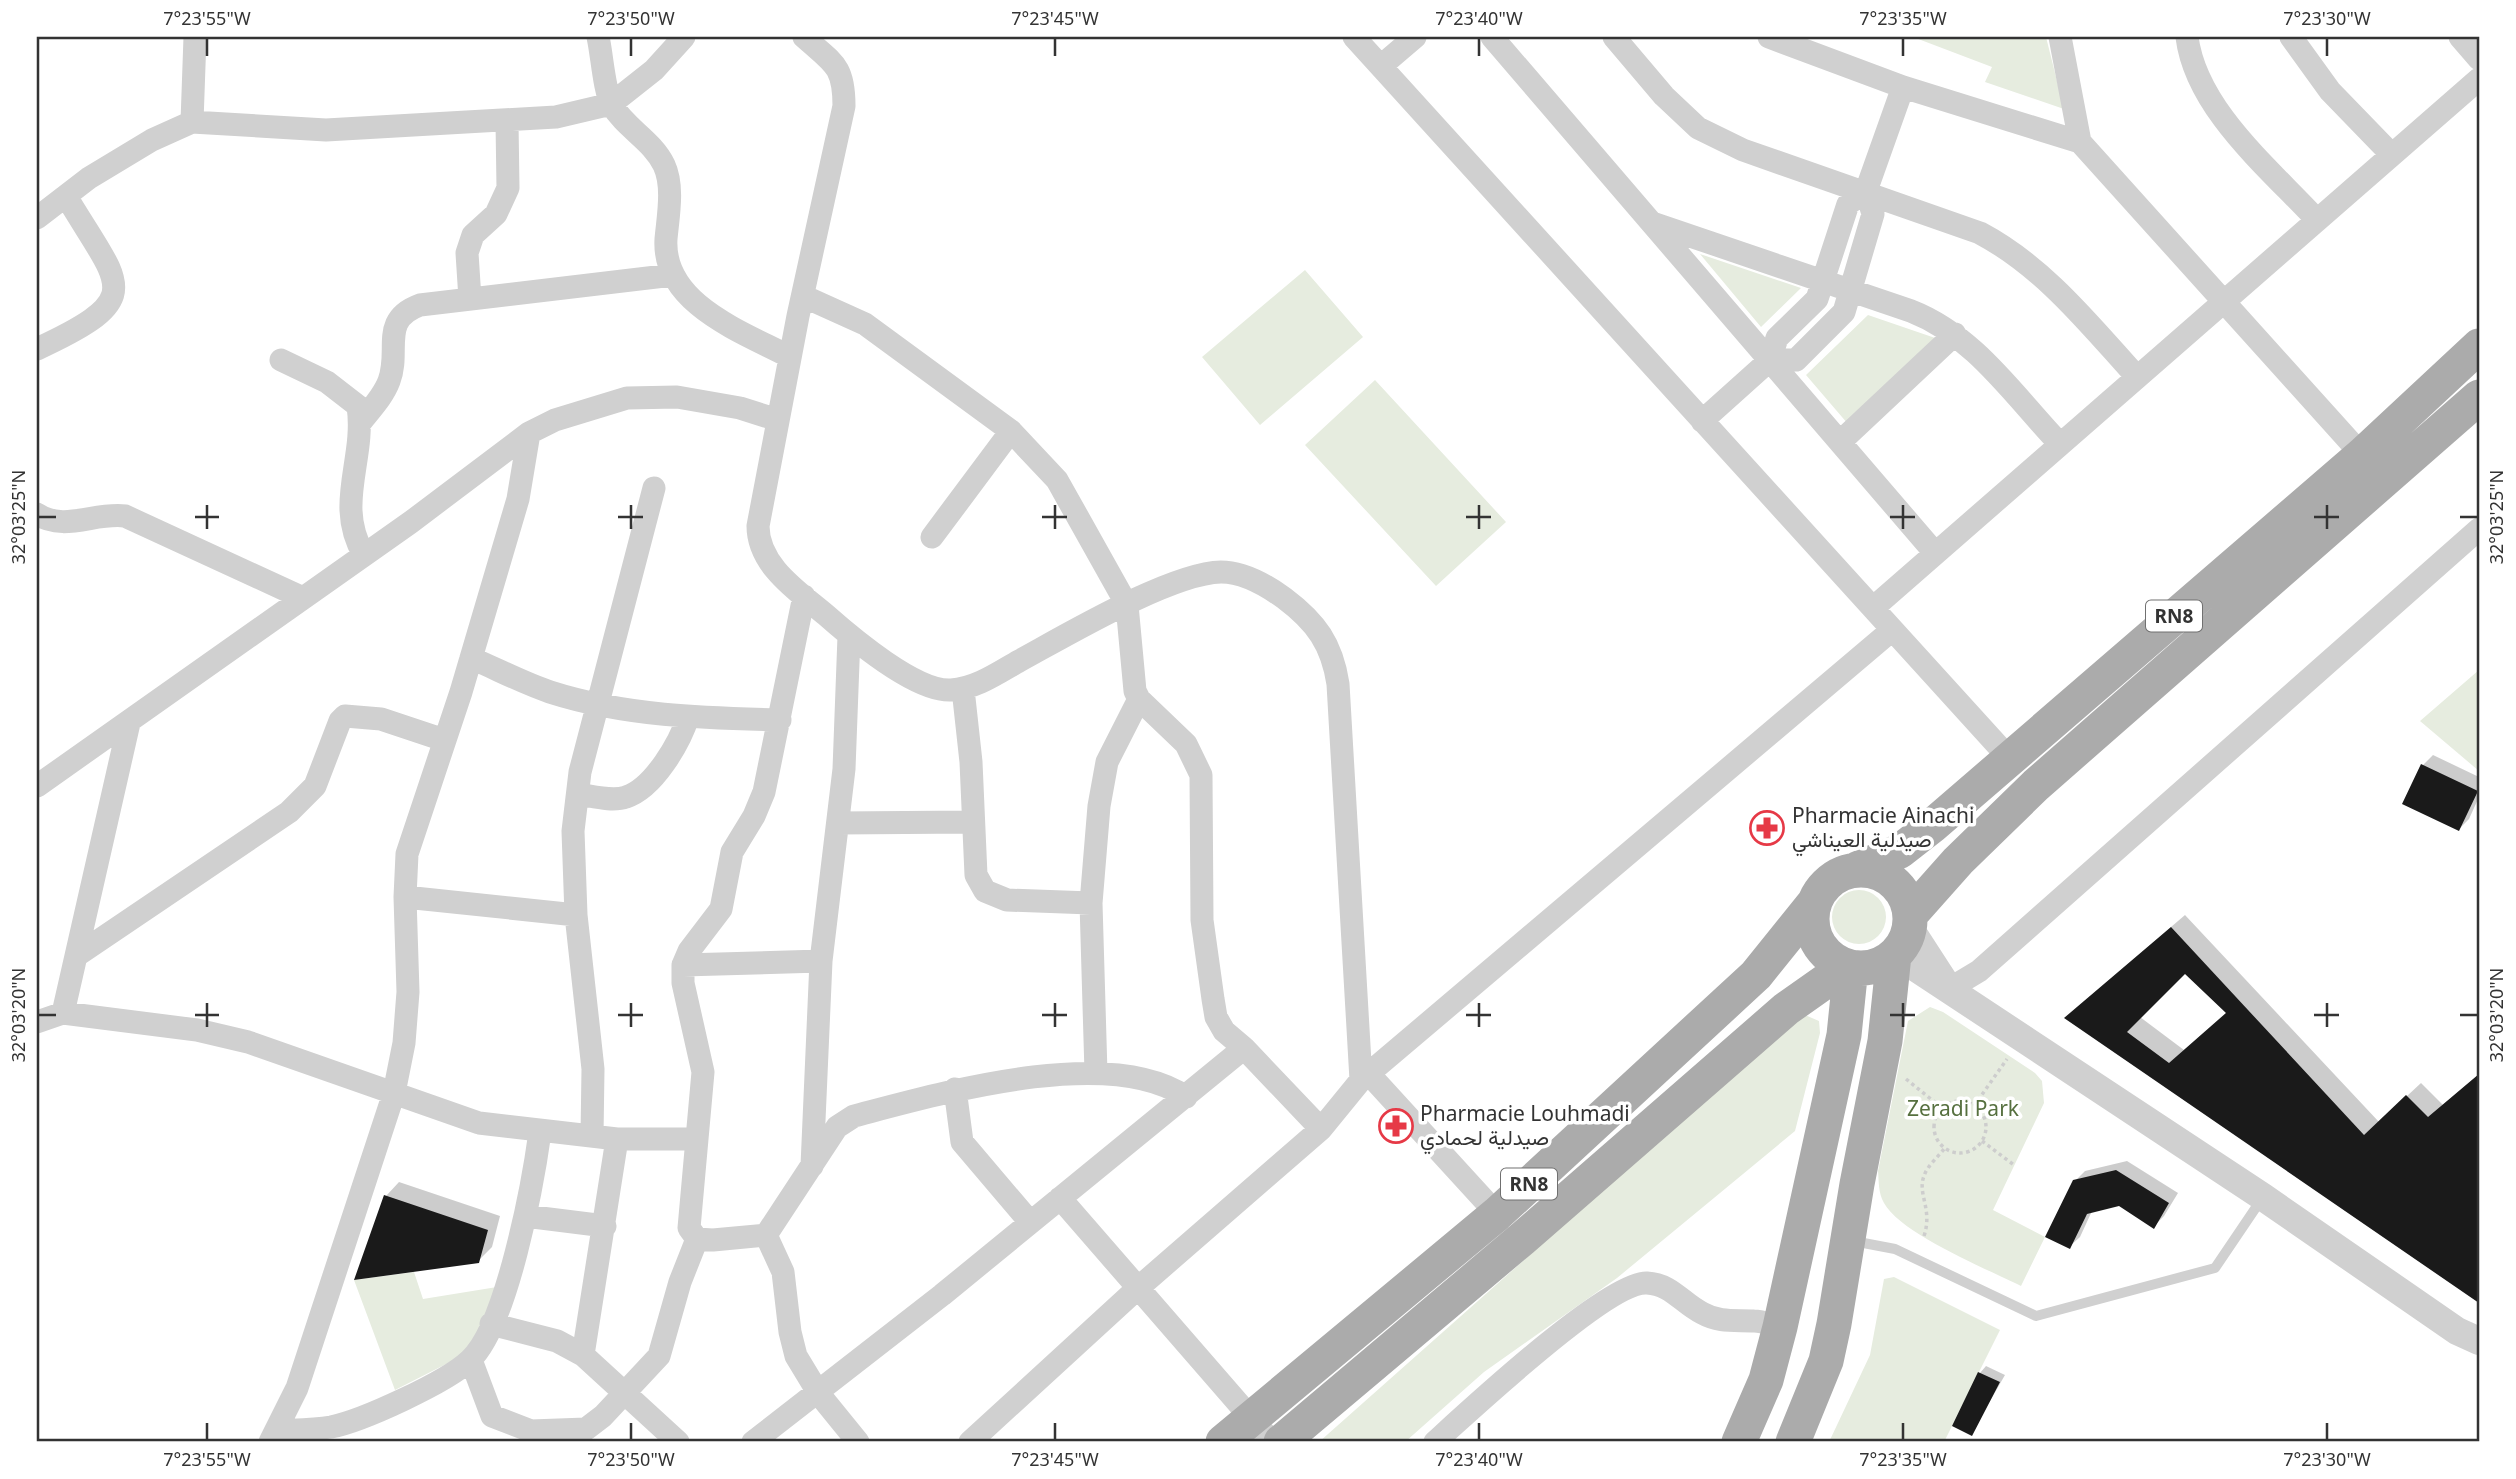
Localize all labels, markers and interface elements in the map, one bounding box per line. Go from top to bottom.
text: 7°23'55"W [163,6,251,30]
text: 7°23'50"W [587,6,675,30]
text: 7°23'45"W [1011,6,1099,30]
text: 7°23'40"W [1435,6,1523,30]
text: 7°23'35"W [1859,6,1947,30]
text: 7°23'30"W [2283,6,2371,30]
text: 32°03'25"N [6,470,30,564]
text: 32°03'25"N [2484,470,2508,564]
road number: RN8 [2146,600,2202,632]
place label: Pharmacie Ainachi صيدلية العيناشي [1792,801,1974,857]
pharmacy icon: Pharmacie Ainachi صيدلية العيناشي [1748,809,1786,847]
text: 32°03'20"N [6,968,30,1062]
text: 32°03'20"N [2484,968,2508,1062]
park label: Zeradi Park [1907,1094,2020,1122]
place label: Pharmacie Louhmadi صيدلية لحمادي [1420,1099,1630,1155]
pharmacy icon: Pharmacie Louhmadi صيدلية لحمادي [1377,1107,1415,1145]
road number: RN8 [1501,1168,1557,1200]
text: 7°23'55"W [163,1447,251,1471]
text: 7°23'50"W [587,1447,675,1471]
text: 7°23'45"W [1011,1447,1099,1471]
text: 7°23'40"W [1435,1447,1523,1471]
text: 7°23'35"W [1859,1447,1947,1471]
text: 7°23'30"W [2283,1447,2371,1471]

